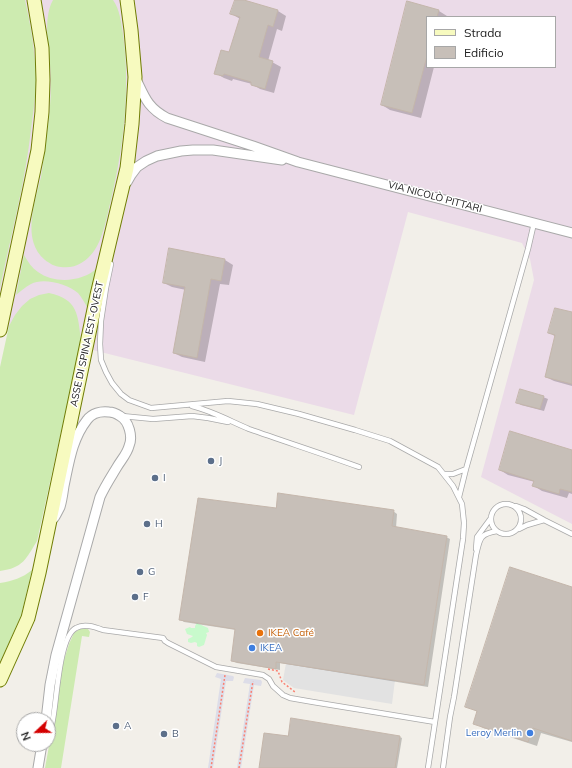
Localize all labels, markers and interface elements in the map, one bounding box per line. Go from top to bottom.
legend [426,16,556,68]
text: Strada [464,25,502,40]
text: Edificio [464,45,504,60]
street label: VIA NICOLÒ PITTARI [387,179,483,215]
street label: ASSE DI SPINA EST-OVEST [68,280,106,408]
place label: J [219,455,222,467]
marker: J [206,456,216,466]
place label: I [163,472,166,484]
marker: I [150,473,160,483]
place label: H [155,518,163,530]
marker: H [142,519,152,529]
place label: G [148,566,155,578]
marker: G [135,567,145,577]
place label: F [143,591,149,603]
marker: F [130,592,140,602]
place label: IKEA Café [268,627,314,639]
marker: IKEA Café [255,628,265,638]
place label: IKEA [260,642,282,654]
marker: IKEA [247,643,257,653]
north arrow [16,712,56,752]
place label: A [124,720,131,732]
marker: A [111,721,121,731]
place label: Leroy Merlin [466,727,522,739]
place label: B [172,728,179,740]
marker: Leroy Merlin [525,728,535,738]
marker: B [159,729,169,739]
text: N [18,730,34,743]

